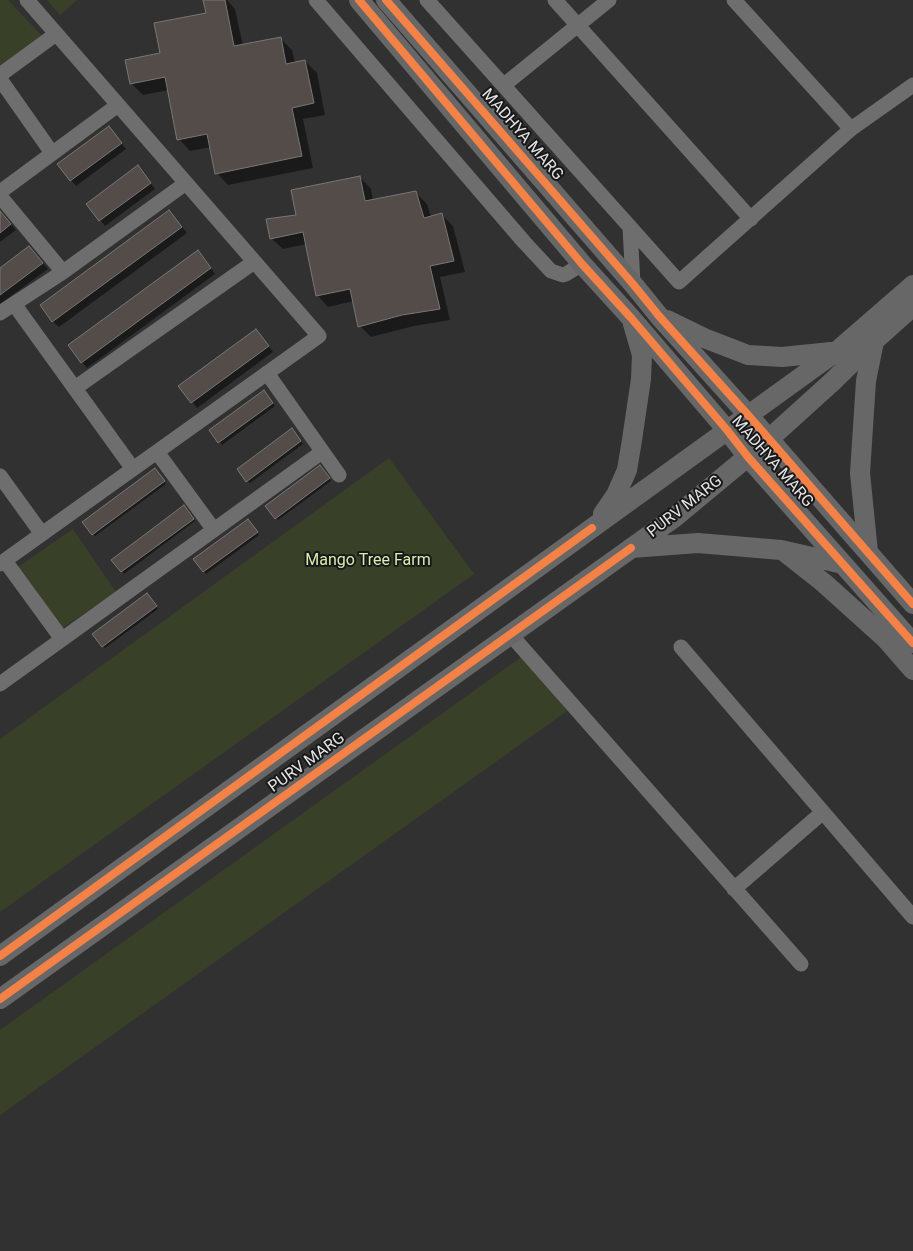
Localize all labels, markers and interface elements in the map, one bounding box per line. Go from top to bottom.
street label: MADHYA MARG [477,85,567,185]
street label: MADHYA MARG [727,412,817,512]
street label: PURV MARG [644,472,726,542]
park label: Mango Tree Farm [305,551,431,571]
street label: PURV MARG [265,729,349,797]

